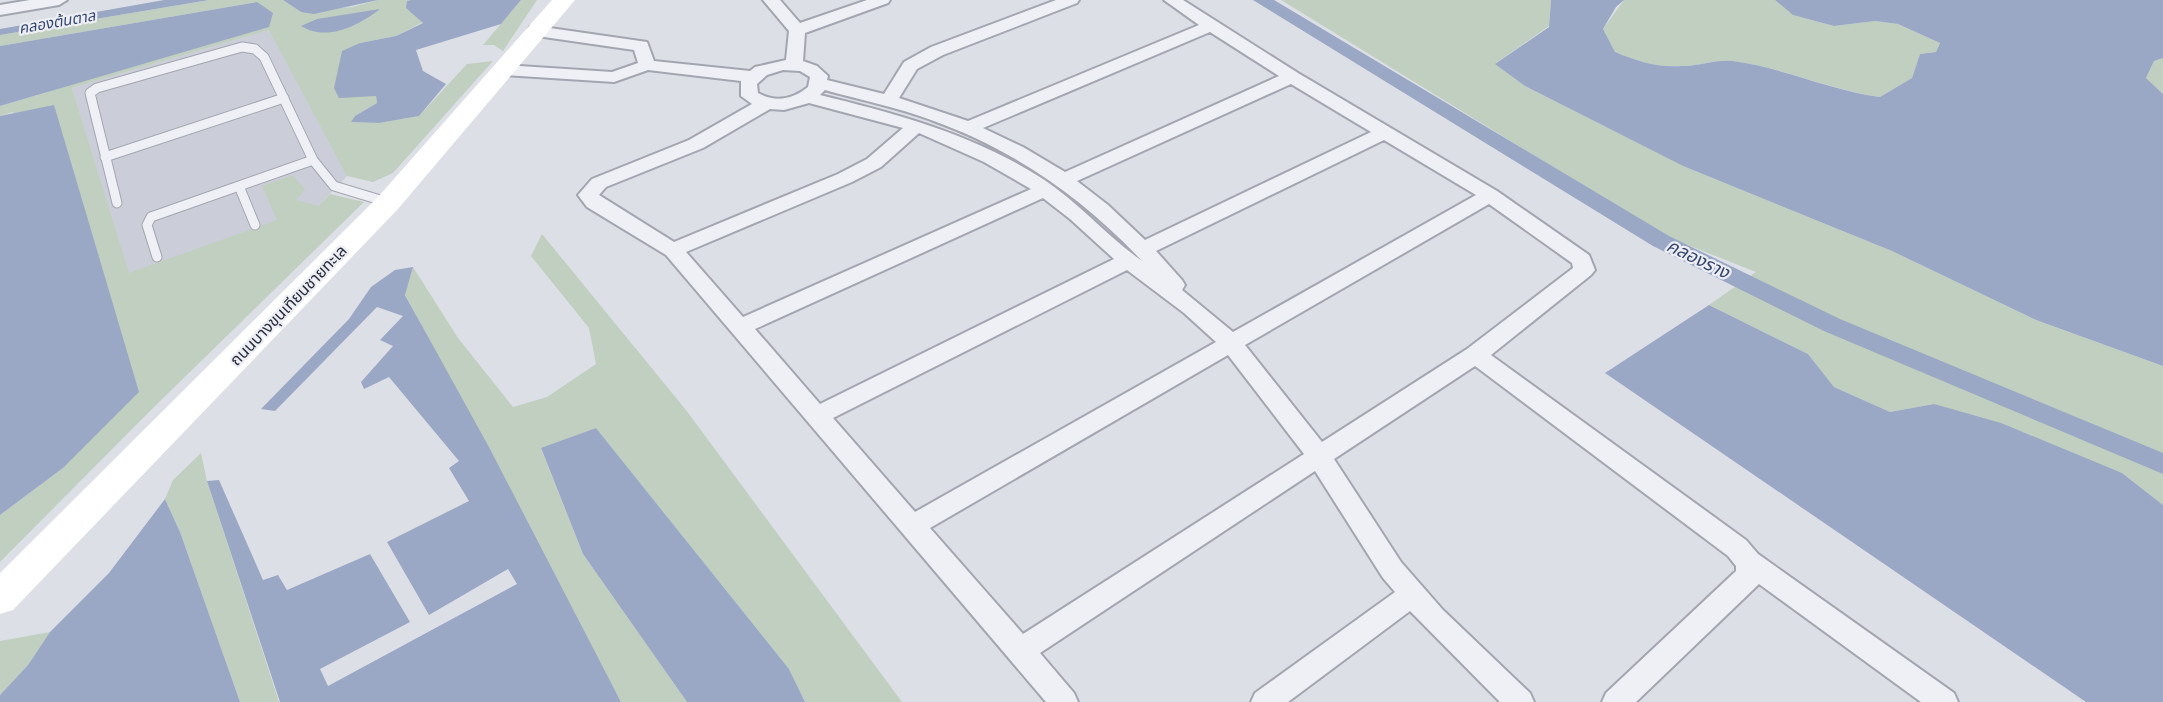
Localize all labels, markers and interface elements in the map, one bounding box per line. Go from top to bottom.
water label: คลองต้นตาล [17,5,97,38]
water label: คลองราง [1663,234,1735,284]
street label: ถนนบางขุนเทียนชายทะเล [225,241,351,369]

